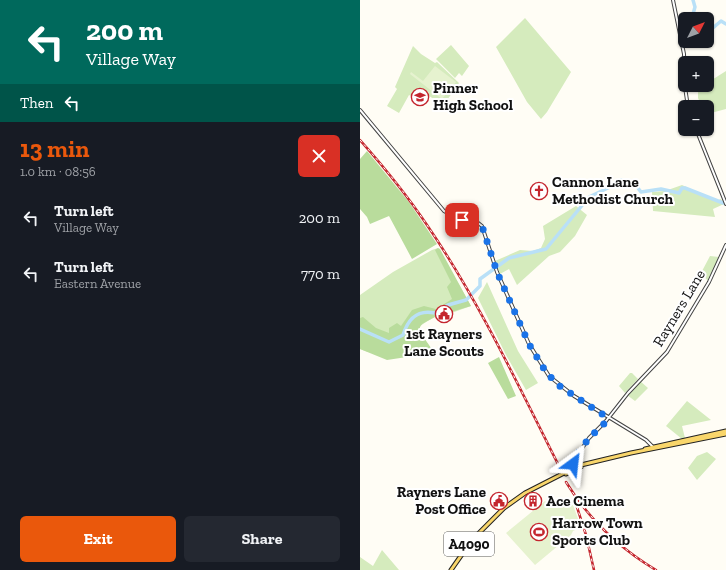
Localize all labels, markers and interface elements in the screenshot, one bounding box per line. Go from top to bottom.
north arrow [678,12,714,48]
map controls [678,12,714,136]
text: 200 m [86,14,163,47]
icon: left [20,16,72,68]
text: Village Way [86,48,176,70]
button: + [678,56,714,92]
place label: Pinner High School [433,79,513,114]
school or university icon: Pinner High School [410,87,430,107]
icon: left [61,92,83,114]
text: Then [20,94,53,112]
button: − [678,100,714,136]
text: 13 min [20,134,89,163]
button: close [298,135,340,177]
text: 1.0 km · 08:56 [20,164,96,179]
place label: Cannon Lane Methodist Church [552,173,674,208]
church icon: Cannon Lane Methodist Church [529,181,549,201]
text: Turn left [54,202,114,220]
pin [445,203,479,237]
icon: left [20,207,42,229]
text: 200 m [299,209,340,227]
icon: arrive [451,209,473,231]
text: Village Way [54,220,119,235]
text: Turn left [54,258,114,276]
icon: left [20,263,42,285]
text: 770 m [301,265,340,283]
street label: Rayners Lane [649,266,709,350]
text: Eastern Avenue [54,276,141,291]
public building icon: 1st Rayners Lane Scouts [434,304,454,324]
place label: 1st Rayners Lane Scouts [404,325,484,360]
position arrow [552,443,594,485]
place label: Rayners Lane Post Office [397,483,486,518]
public building icon: Rayners Lane Post Office [489,491,509,511]
building icon: Ace Cinema [523,491,543,511]
place label: Ace Cinema [546,492,625,510]
place label: Harrow Town Sports Club [552,514,643,549]
button: Exit [20,516,176,562]
button: Share [184,516,340,562]
sports icon: Harrow Town Sports Club [529,522,549,542]
road number: A4090 [444,532,494,556]

